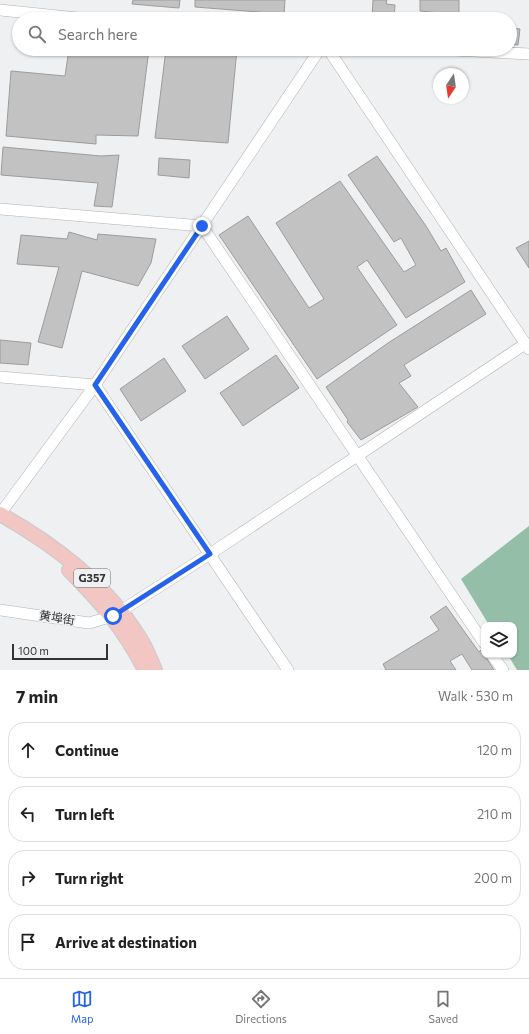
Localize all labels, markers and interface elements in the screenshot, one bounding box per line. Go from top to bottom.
search box [12,12,517,56]
icon: search [26,23,48,45]
text: Search here [58,25,137,43]
north arrow [433,68,469,104]
route end [193,217,211,235]
road number: G357 [74,569,110,587]
street label: 黄埠街 [38,607,76,627]
route start [104,607,122,625]
map controls [481,622,517,658]
button: layers [481,622,517,658]
scale bar [12,642,108,661]
text: 100 m [18,644,49,657]
text: 7 min [16,686,58,707]
text: Walk · 530 m [438,688,513,704]
icon: ahead [17,739,39,761]
text: Continue [55,741,119,759]
text: 120 m [477,742,512,758]
icon: left [17,803,39,825]
text: Turn left [55,805,114,823]
text: 210 m [477,806,512,822]
icon: right [17,867,39,889]
text: Turn right [55,869,124,887]
text: 200 m [474,870,512,886]
icon: arrive [17,931,39,953]
text: Arrive at destination [55,933,197,951]
tab: Map [71,988,94,1025]
tab: Directions [235,988,287,1025]
tab: Saved [428,988,458,1025]

